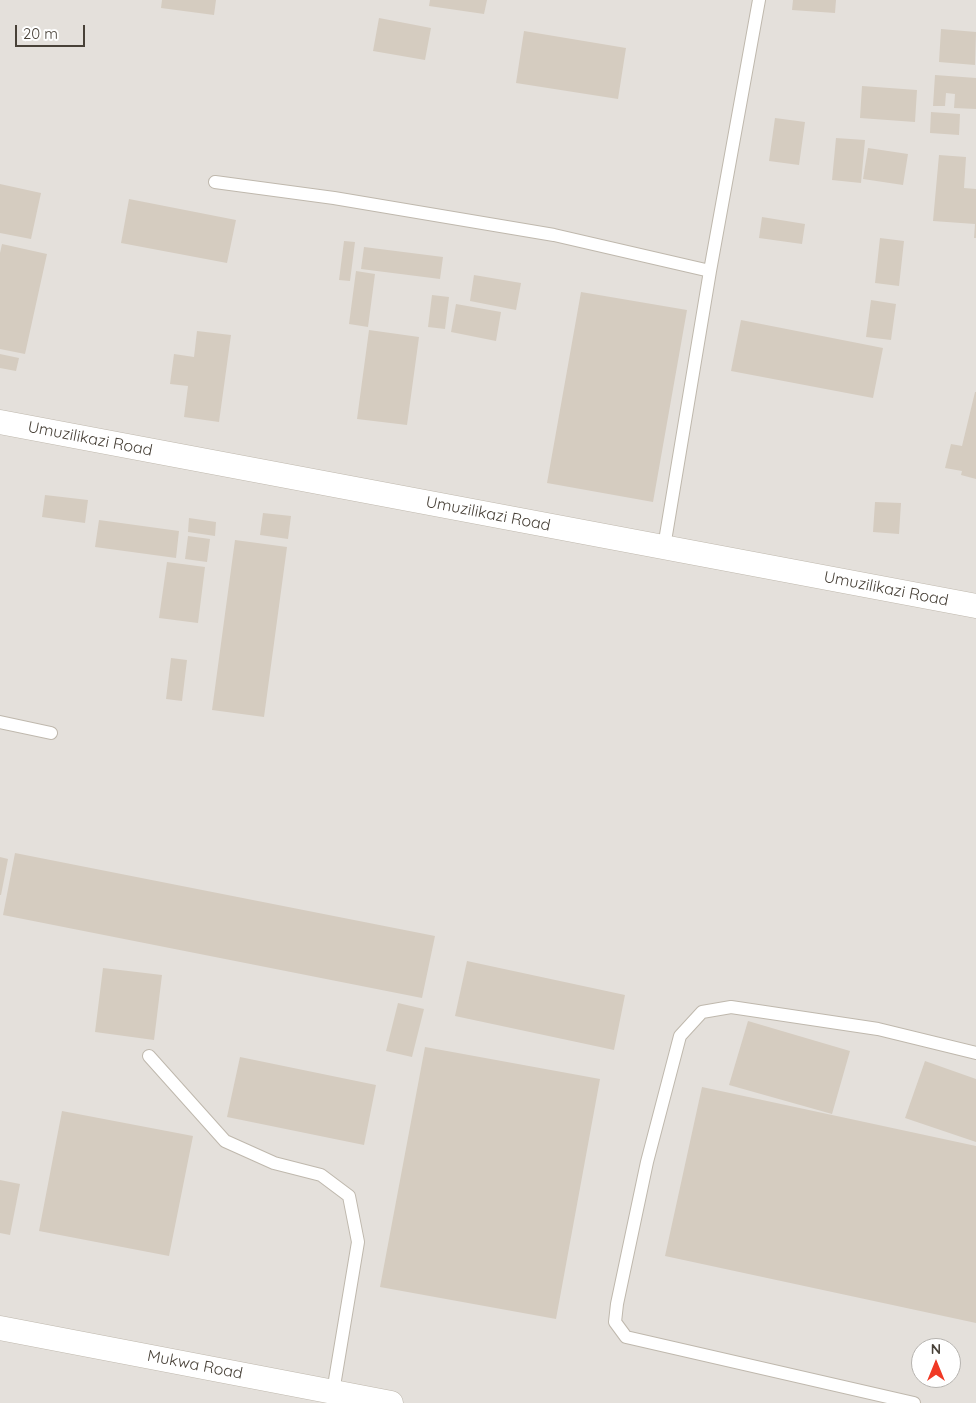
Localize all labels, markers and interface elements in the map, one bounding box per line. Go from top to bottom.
scale bar [18,15,88,47]
text: 20 m [23,24,58,43]
street label: Umuzilikazi Road [26,417,154,461]
street label: Umuzilikazi Road [424,492,552,536]
street label: Umuzilikazi Road [822,567,950,611]
north arrow [911,1338,961,1388]
text: N [931,1340,941,1358]
street label: Mukwa Road [146,1346,244,1384]

